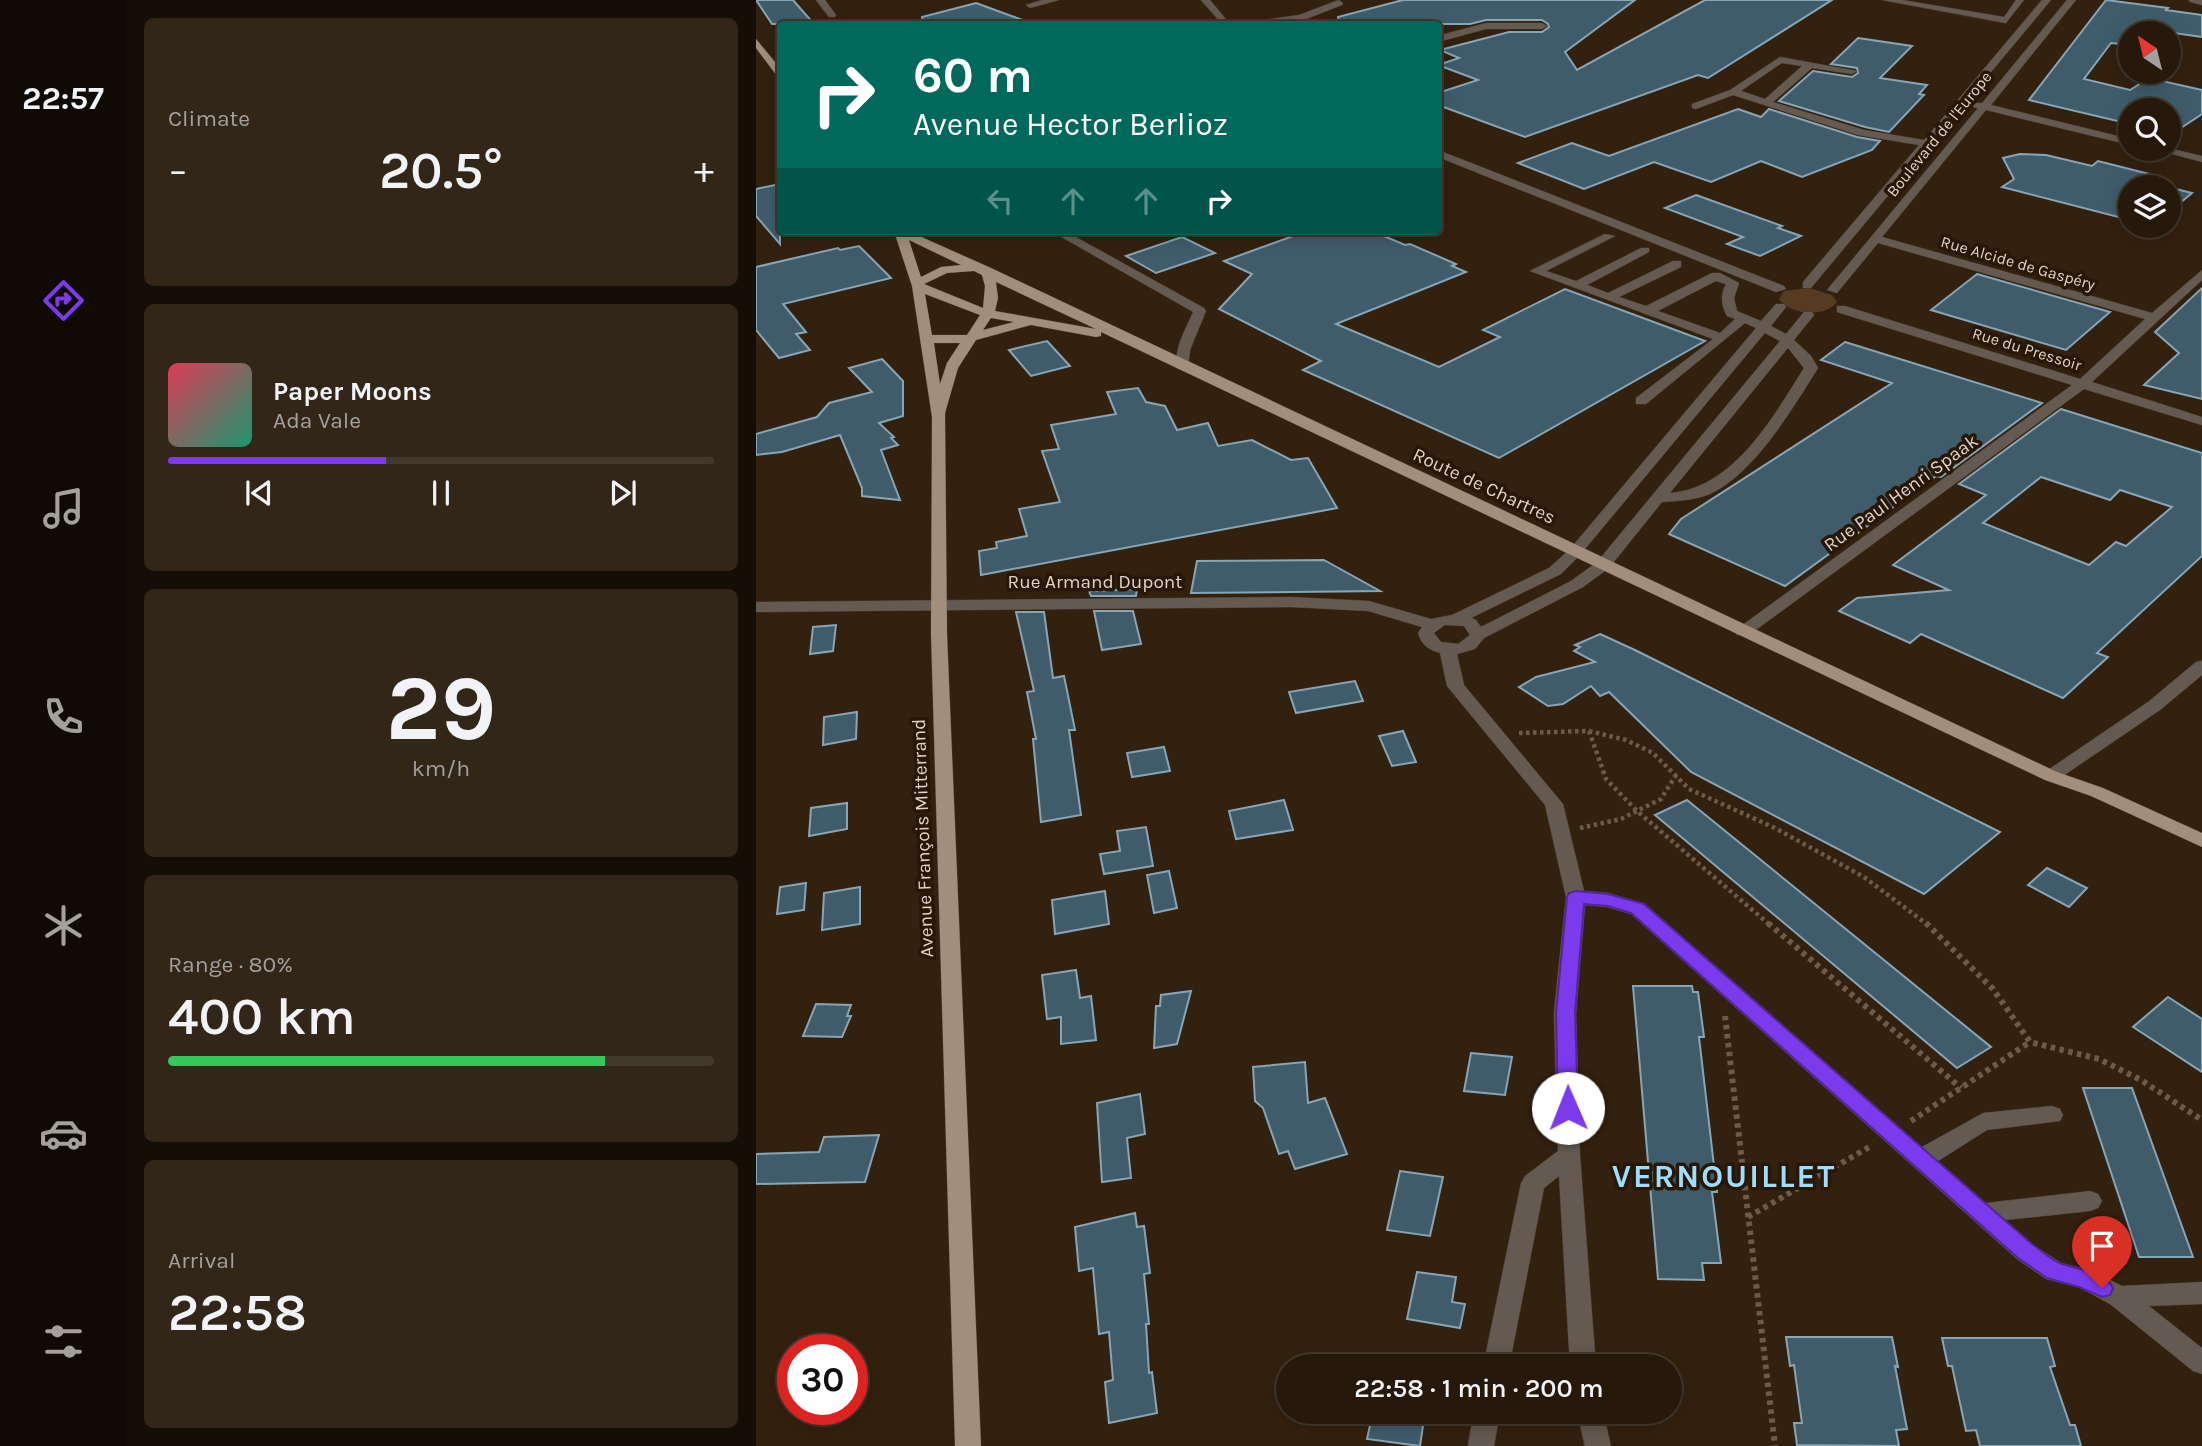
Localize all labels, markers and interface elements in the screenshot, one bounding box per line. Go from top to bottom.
north arrow [2118,21,2180,84]
map controls [2118,21,2181,238]
text: 60 m [913,47,1033,104]
icon: right [798,49,889,140]
street label: Boulevard de l'Europe [1883,67,1995,201]
text: 22:57 [22,80,104,117]
button: search [2118,98,2181,161]
text: Climate [168,105,250,132]
text: Avenue Hector Berlioz [913,106,1228,143]
text: 20.5° [379,140,503,201]
text: − [168,148,188,193]
text: + [694,148,714,193]
button: layers [2118,175,2181,238]
icon: left [981,182,1019,220]
icon: ahead [1054,182,1092,220]
icon: ahead [1127,182,1165,220]
icon: right [1200,182,1238,220]
street label: Rue Alcide de Gaspéry [1939,232,2098,294]
icon: directions [39,276,88,325]
street label: Rue du Pressoir [1970,323,2084,375]
text: Paper Moons [273,376,432,407]
text: Ada Vale [273,407,361,434]
street label: Rue Paul Henri Spaak [1820,430,1982,556]
street label: Route de Chartres [1409,443,1559,529]
icon: previous [240,474,278,512]
icon: pause [422,474,460,512]
icon: next [604,474,642,512]
icon: music [39,484,88,533]
street label: Rue Armand Dupont [1008,571,1182,593]
text: 29 [386,656,496,762]
icon: phone [39,692,88,741]
street label: Avenue François Mitterrand [908,718,938,958]
text: km/h [412,755,470,782]
icon: climate [39,901,88,950]
text: Range · 80% [168,951,293,978]
text: 400 km [168,986,356,1047]
position arrow [1531,1071,1605,1145]
icon: car [39,1109,88,1158]
district label: VERNOUILLET [1612,1158,1836,1195]
pin [2072,1216,2132,1288]
icon: arrive [2083,1227,2121,1265]
text: Arrival [168,1247,235,1274]
text: 22:58 [168,1282,307,1343]
icon: filters [39,1317,88,1366]
speed limit sign: 30 [777,1334,868,1425]
text: 22:58 · 1 min · 200 m [1354,1373,1604,1404]

